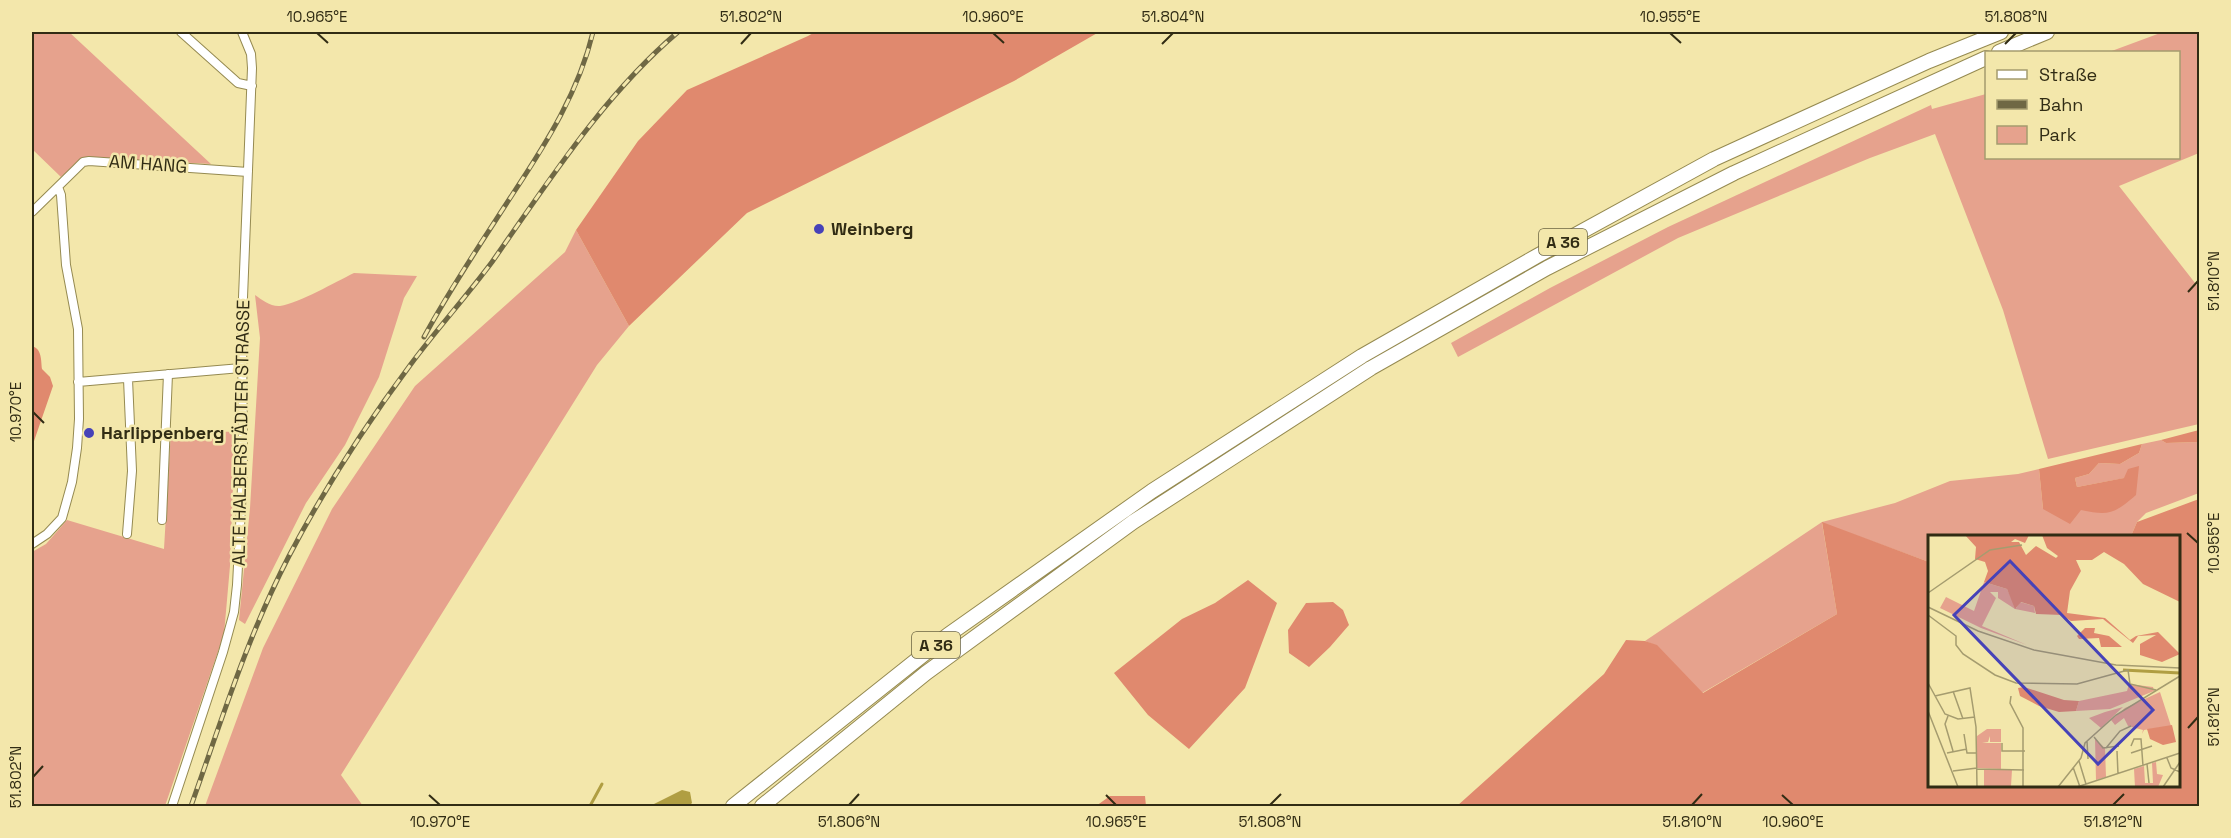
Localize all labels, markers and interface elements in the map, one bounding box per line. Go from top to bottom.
text: 10.965°E [287,7,347,26]
text: 51.802°N [720,7,782,26]
text: 10.960°E [962,7,1024,26]
text: 51.804°N [1142,7,1204,26]
text: 10.955°E [1640,7,1700,26]
text: 51.808°N [1985,7,2047,26]
legend [1985,51,2180,159]
text: Straße [2039,63,2097,86]
text: Bahn [2039,93,2083,116]
text: Park [2039,123,2077,146]
street label: AM HANG [108,149,188,178]
place label: Weinberg [831,217,913,240]
marker: Weinberg [812,222,826,236]
road number: A 36 [1539,229,1587,255]
text: 51.810°N [2204,251,2223,311]
street label: ALTE HALBERSTÄDTER STRASSE [227,300,254,566]
text: 10.970°E [6,382,25,442]
place label: Harlippenberg [101,421,225,444]
marker: Harlippenberg [82,426,96,440]
text: 10.955°E [2204,513,2223,573]
inset map [1928,535,2180,787]
road number: A 36 [912,632,960,658]
text: 51.812°N [2204,687,2223,747]
text: 51.802°N [6,746,25,808]
text: 10.970°E [410,812,470,831]
text: 51.806°N [818,812,880,831]
text: 10.965°E [1086,812,1146,831]
text: 51.808°N [1239,812,1301,831]
text: 51.810°N [1662,812,1722,831]
text: 10.960°E [1762,812,1824,831]
text: 51.812°N [2083,812,2143,831]

